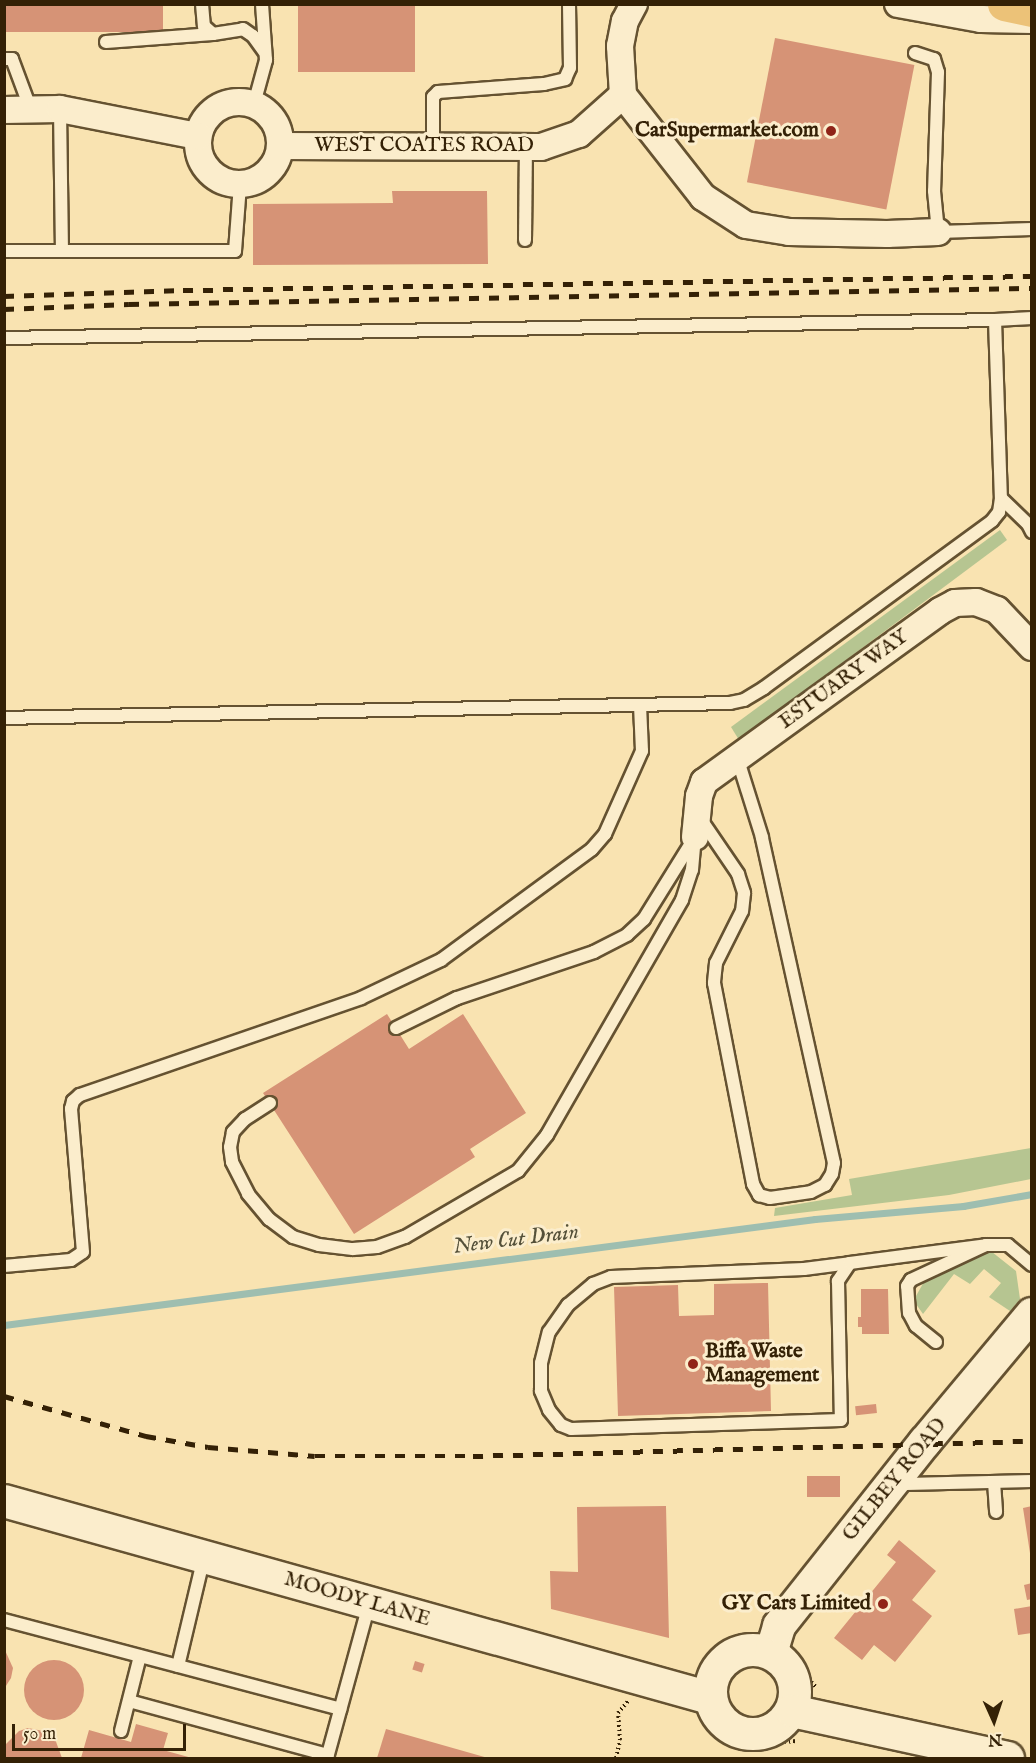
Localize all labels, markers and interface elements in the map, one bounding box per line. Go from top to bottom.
place label: CarSupermarket.com [635,118,819,144]
marker: CarSupermarket.com [824,124,838,138]
street label: WEST COATES ROAD [314,133,534,159]
street label: ESTUARY WAY [775,625,913,735]
water label: New Cut Drain [452,1219,580,1261]
place label: Biffa Waste Management [705,1339,819,1389]
marker: Biffa Waste Management [686,1357,700,1371]
street label: GILBEY ROAD [838,1413,952,1547]
street label: MOODY LANE [281,1567,433,1633]
place label: GY Cars Limited [722,1591,871,1617]
marker: GY Cars Limited [876,1597,890,1611]
north arrow [964,1691,1024,1751]
scale bar [15,1712,189,1750]
text: 50 m [23,1723,56,1746]
text: N [988,1729,1002,1749]

